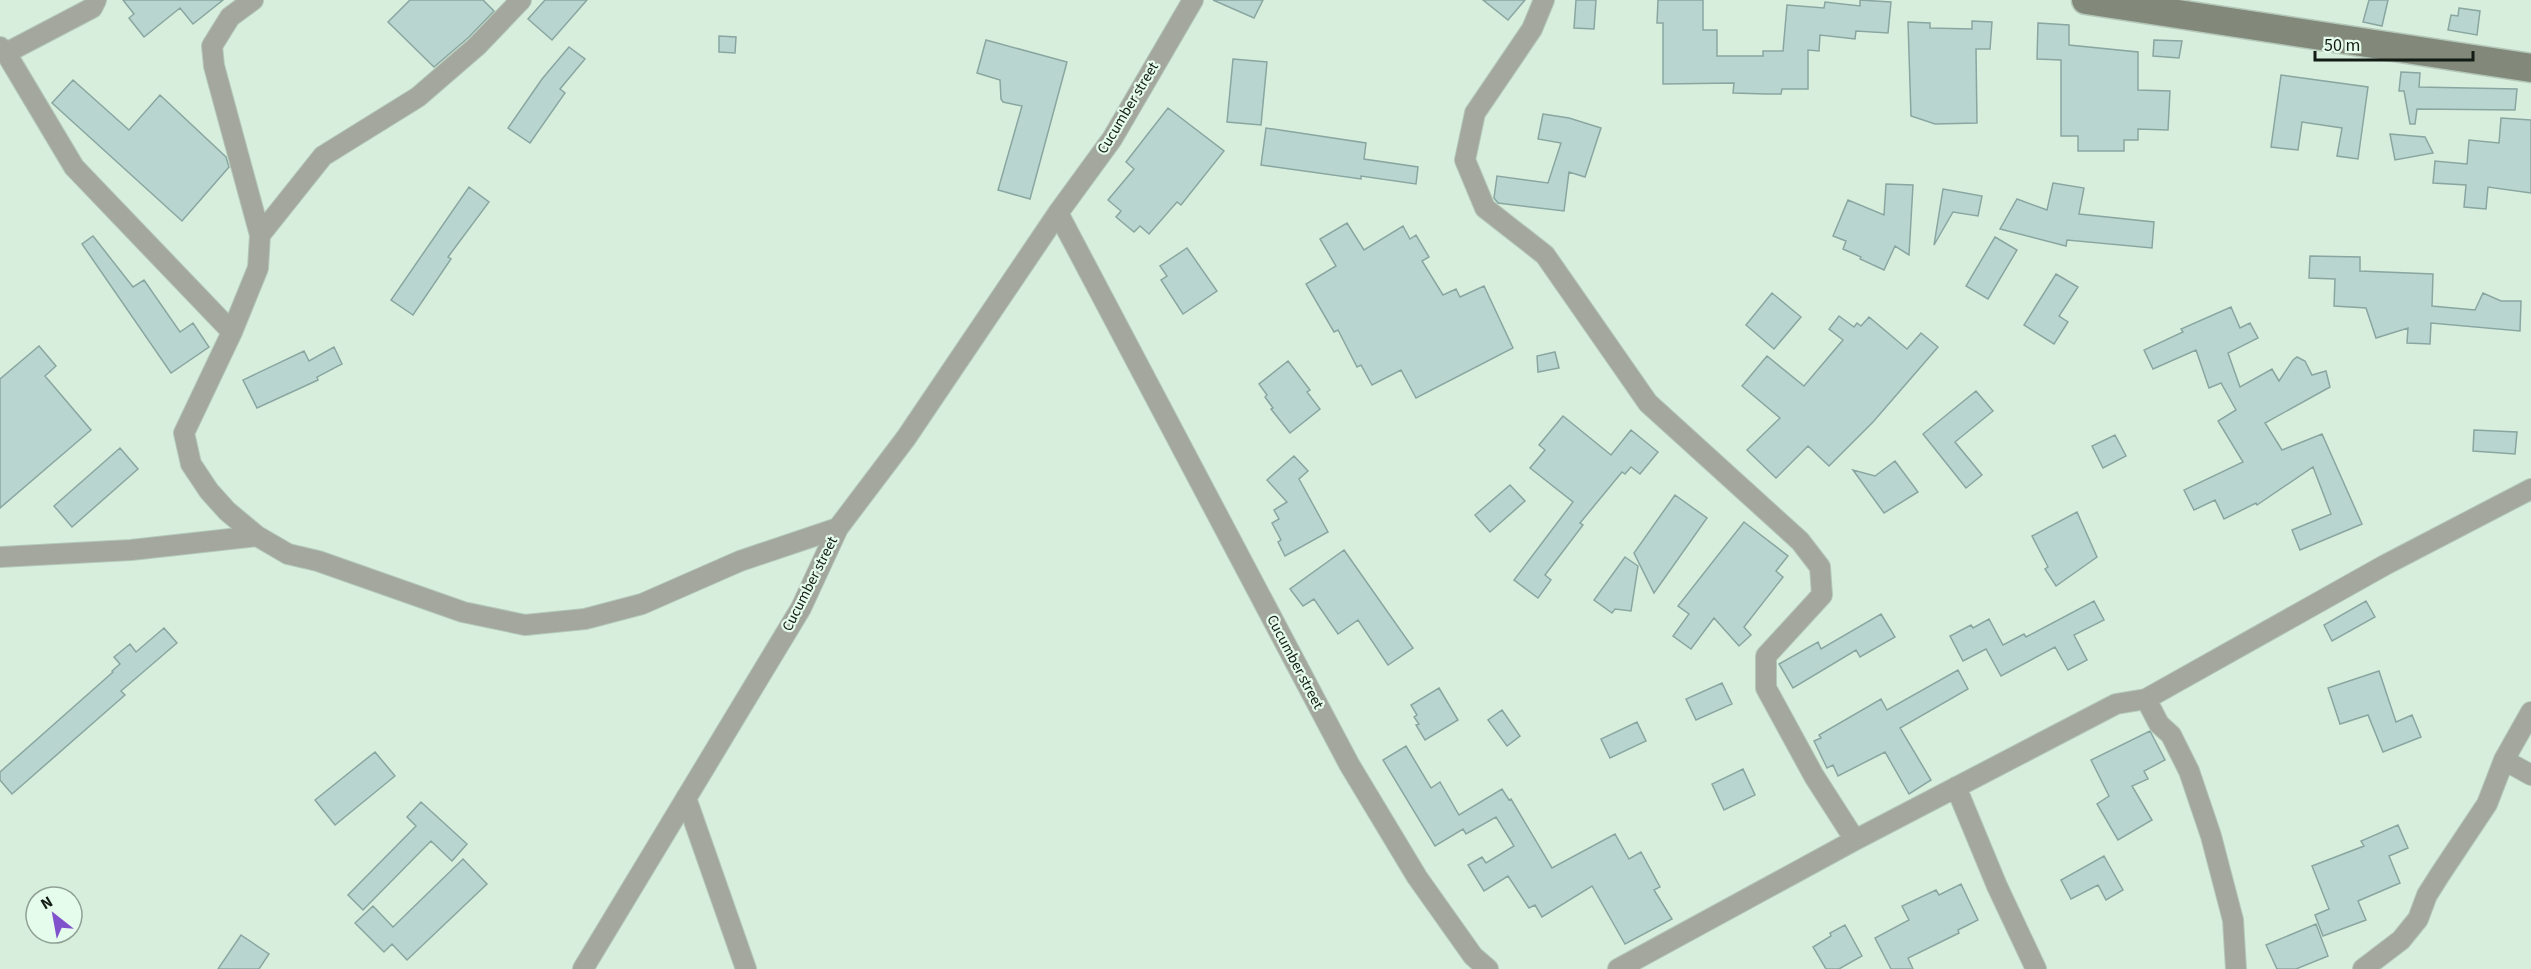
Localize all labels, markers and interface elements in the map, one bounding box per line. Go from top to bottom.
scale bar [2315,24,2472,62]
text: 50 m [2324,33,2360,58]
street label: Cucumber street [1092,58,1164,158]
street label: Cucumber street [777,533,843,635]
street label: Cucumber street [1261,611,1329,713]
north arrow [24,885,84,945]
text: N [37,891,57,915]

